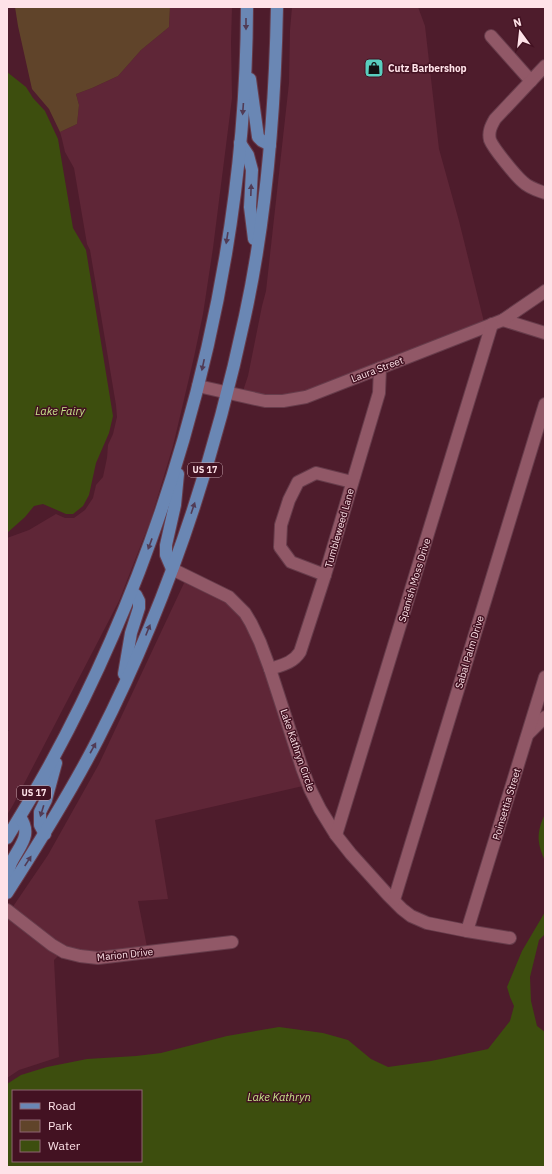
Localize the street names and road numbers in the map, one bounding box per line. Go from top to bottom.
street label: Laura Street [349,353,406,385]
road number: US 17 [188,463,222,477]
street label: Tumbleweed Lane [322,487,357,569]
street label: Spanish Moss Drive [396,536,434,624]
street label: Sabal Palm Drive [452,614,487,690]
street label: Lake Kathryn Circle [277,707,318,794]
street label: Poinsettia Street [489,766,524,842]
road number: US 17 [17,786,51,800]
street label: Marion Drive [96,945,154,964]

